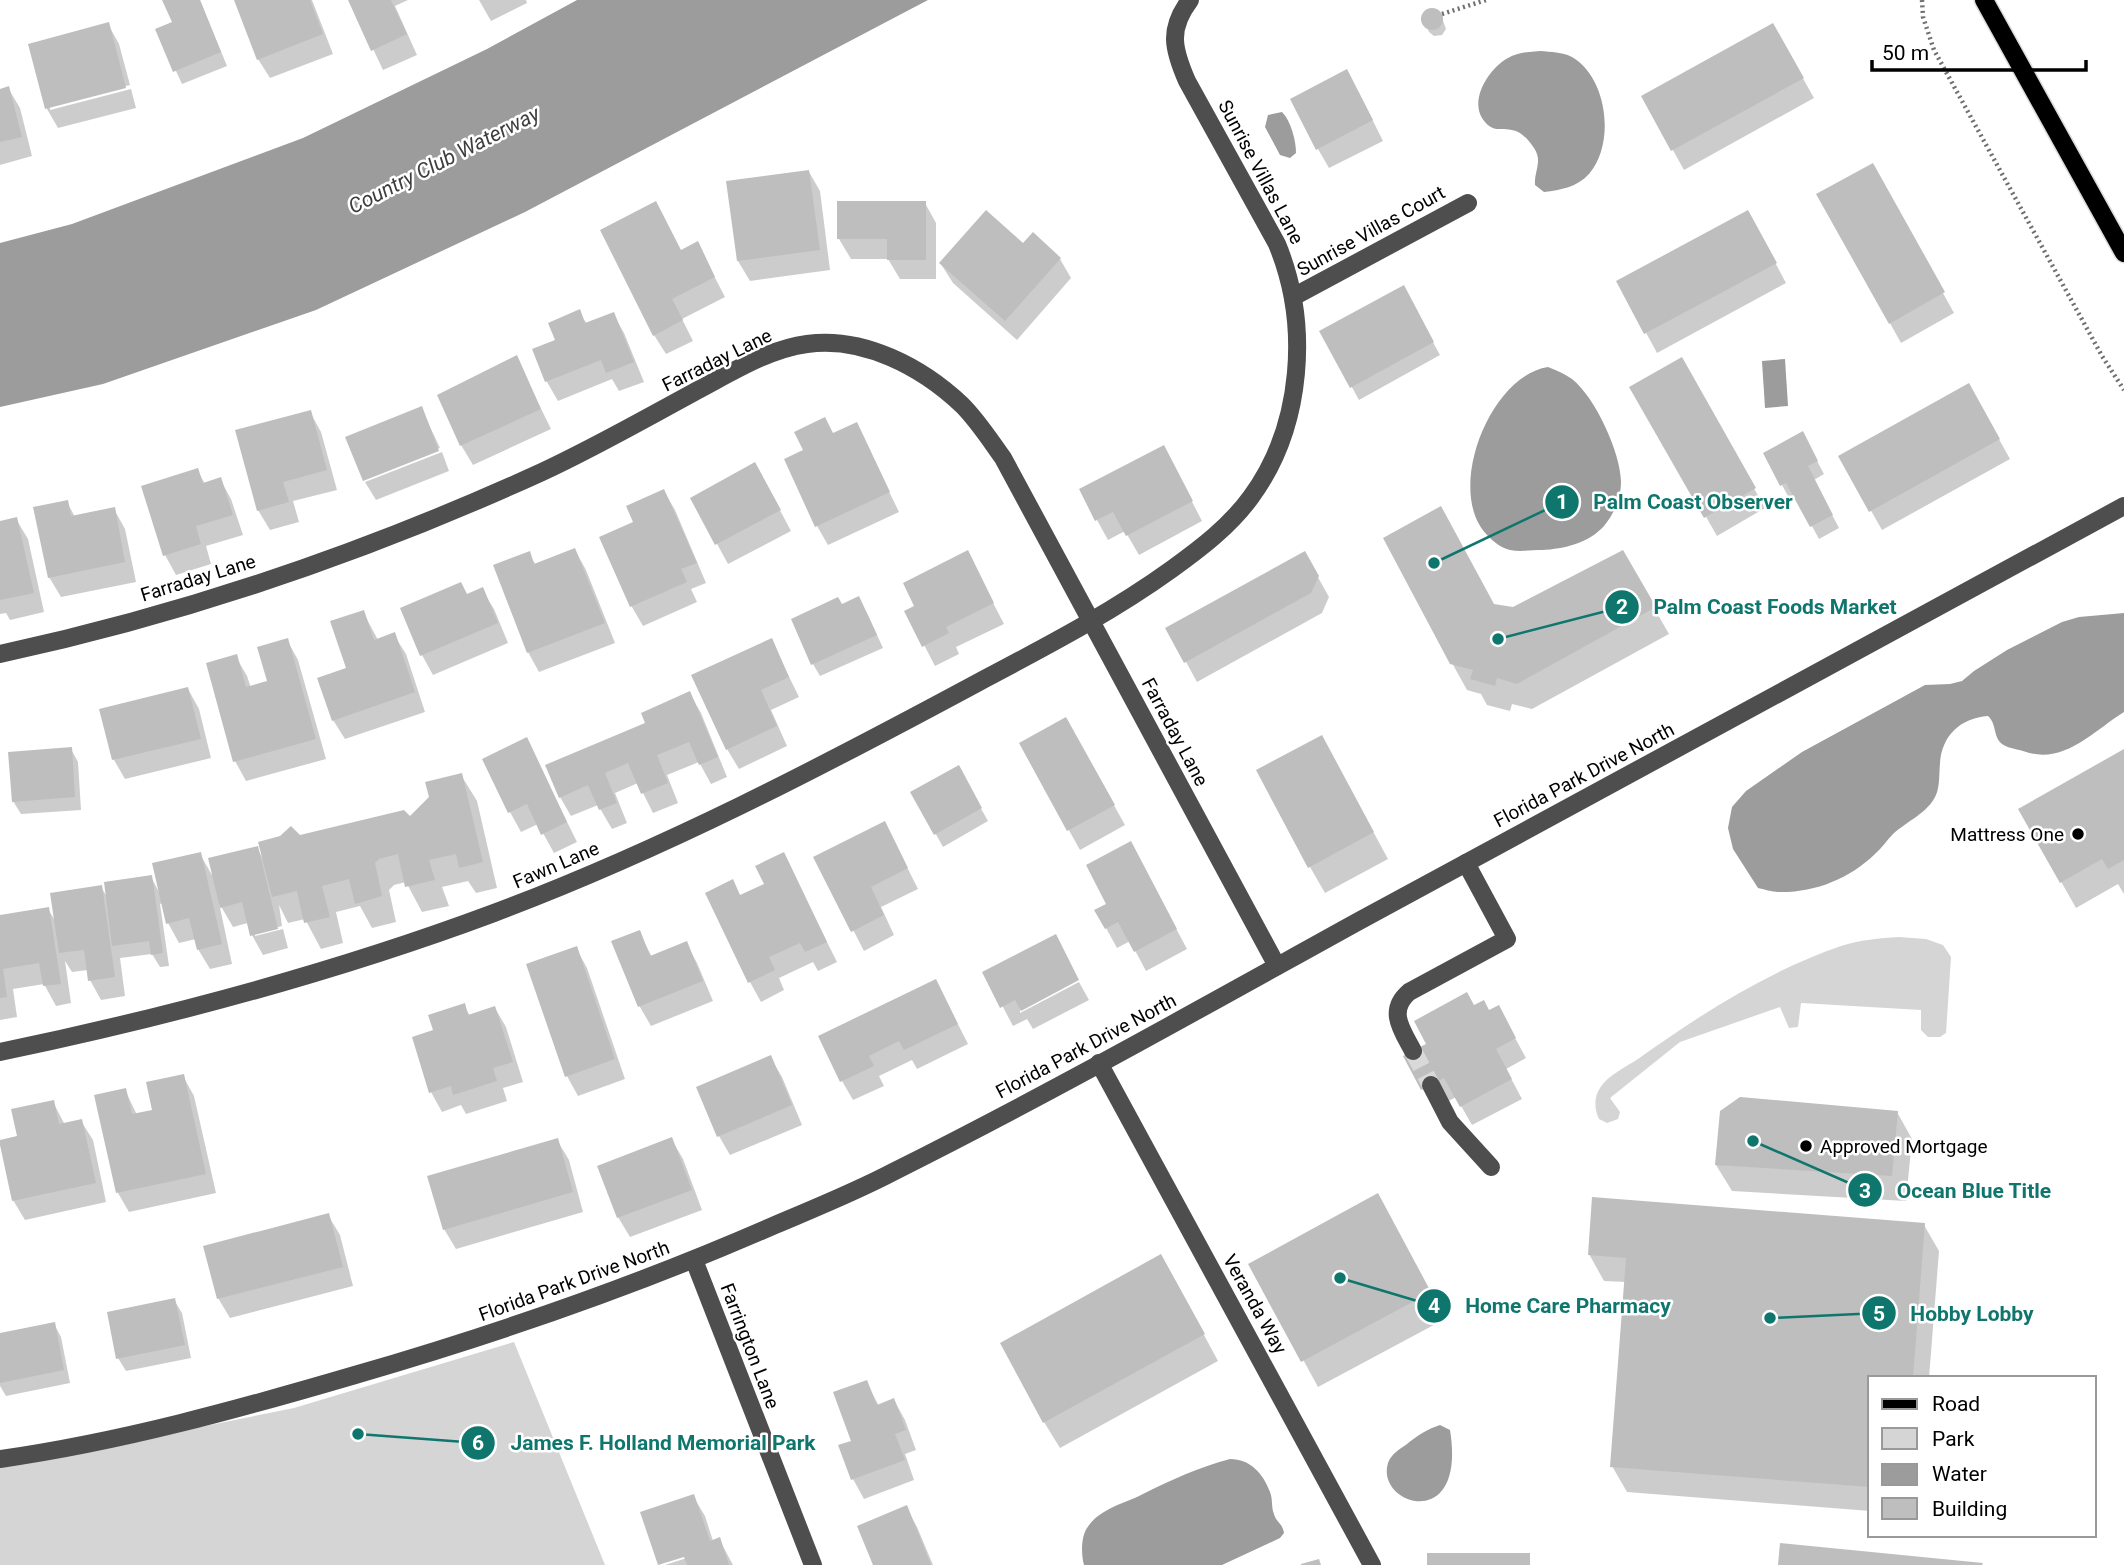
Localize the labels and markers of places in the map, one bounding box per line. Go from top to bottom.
callout: Palm Coast Observer [1544,481,1806,523]
callout: Palm Coast Foods Market [1604,586,1910,628]
place label: Mattress One [1950,823,2064,846]
marker: Mattress One [2070,826,2086,842]
place label: Approved Mortgage [1820,1135,1988,1158]
marker: Approved Mortgage [1798,1138,1814,1154]
callout: Ocean Blue Title [1848,1169,2066,1211]
callout: Home Care Pharmacy [1416,1285,1685,1327]
callout: Hobby Lobby [1862,1292,2048,1334]
callout: James F. Holland Memorial Park [461,1422,829,1464]

